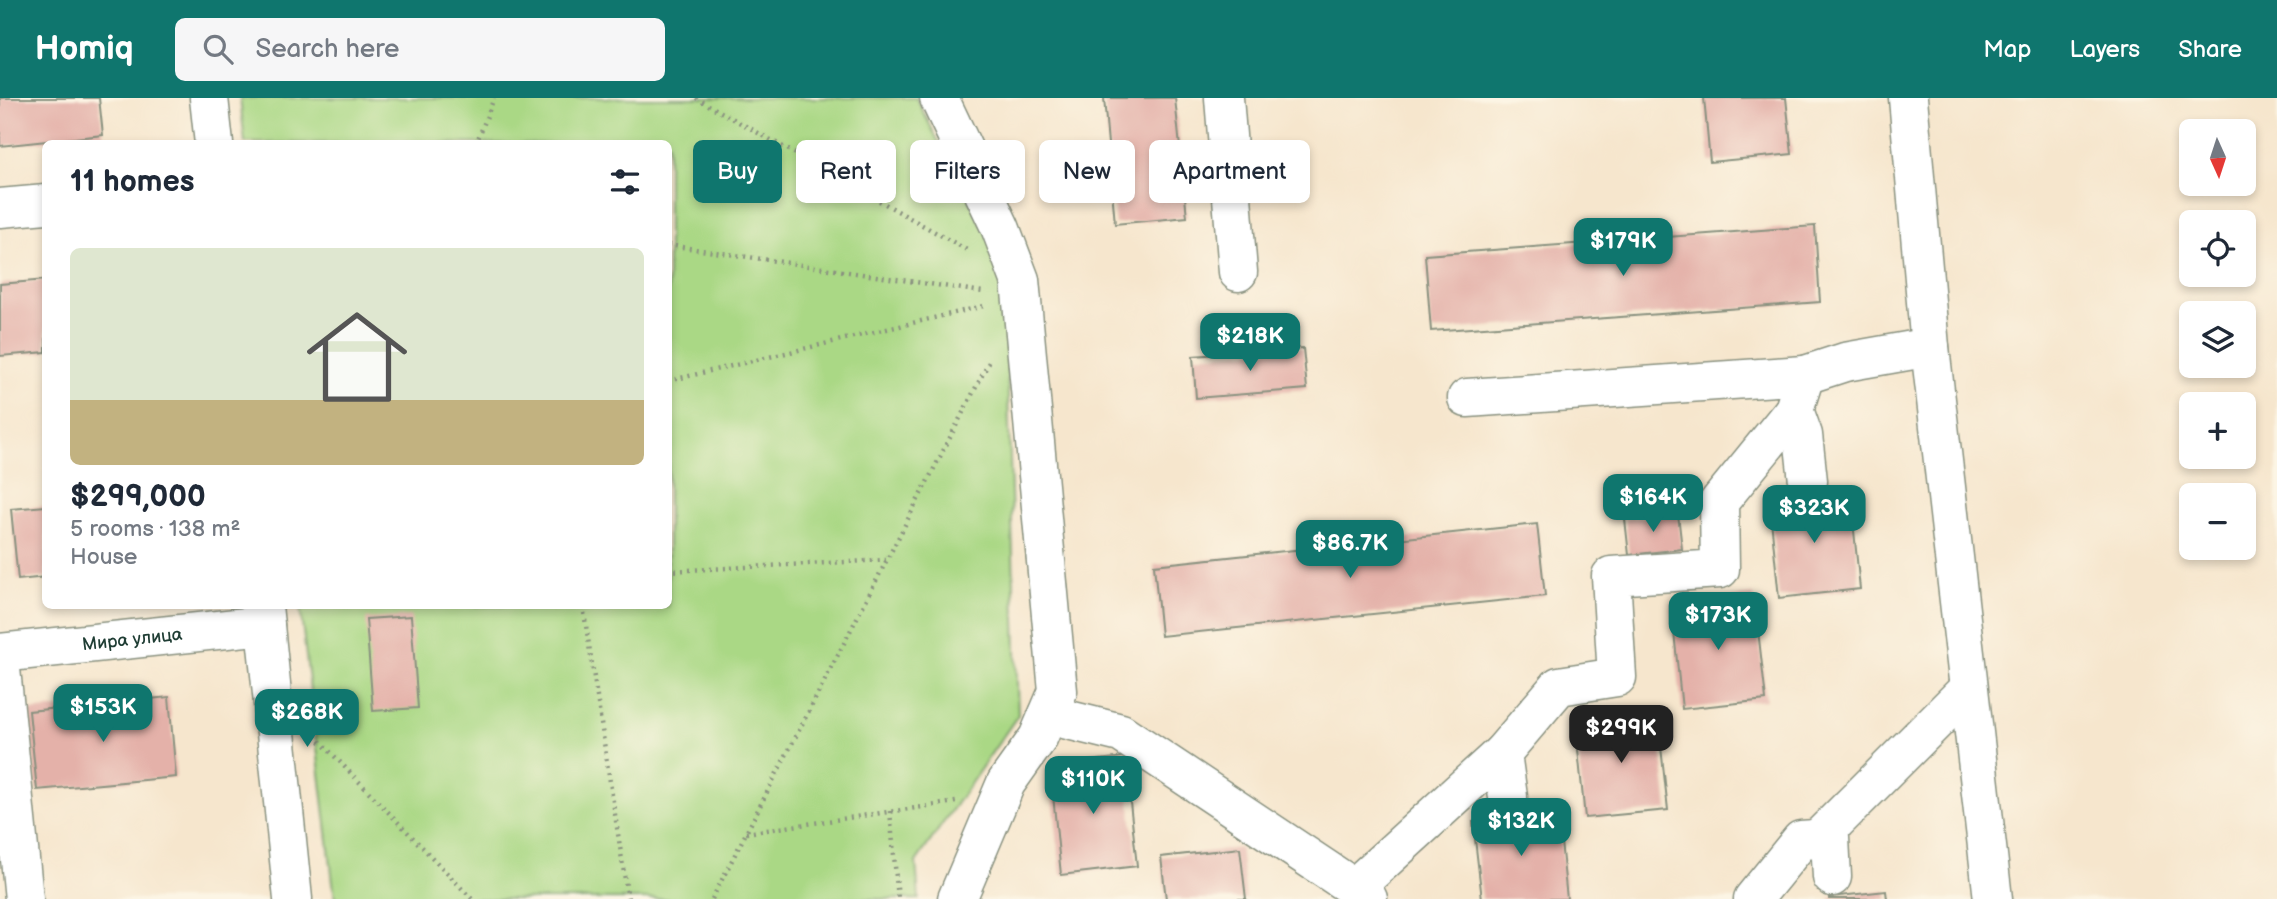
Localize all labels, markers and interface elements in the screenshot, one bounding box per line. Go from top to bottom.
search box [175,18,665,81]
text: Homiq [35,29,133,69]
icon: search [199,30,237,68]
text: Search here [255,34,400,65]
text: Map [1983,35,2031,64]
text: Layers [2069,35,2140,64]
text: Share [2178,35,2242,64]
north arrow [2179,119,2256,196]
map controls [2179,119,2256,560]
chip: Buy [693,140,782,203]
chip: Rent [796,140,896,203]
chip: Filters [910,140,1025,203]
chip: New [1039,140,1135,203]
chip: Apartment [1149,140,1310,203]
icon: filters [606,163,644,201]
text: 11 homes [70,164,194,200]
button: locate [2179,210,2256,287]
pin: $179K [1574,218,1672,278]
text: $179K [1590,227,1656,255]
icon: home [294,294,420,420]
button: layers [2179,301,2256,378]
pin: $218K [1201,314,1299,373]
text: $218K [1216,322,1284,350]
button: + [2179,392,2256,469]
pin: $164K [1604,474,1702,534]
text: $299,000 [70,479,206,515]
text: $164K [1619,483,1687,511]
button: − [2179,483,2256,560]
pin: $323K [1765,486,1863,545]
text: $323K [1779,494,1849,522]
text: 5 rooms · 138 m² [70,515,240,543]
pin: $86.7K [1293,520,1407,580]
text: $86.7K [1312,529,1388,557]
text: House [70,543,137,571]
pin: $173K [1669,592,1767,652]
text: $173K [1685,601,1751,629]
street label: Мира улица [81,624,184,655]
pin: $153K [54,684,152,744]
pin: $268K [258,690,356,749]
text: $153K [69,693,137,721]
text: $268K [271,698,343,726]
pin: $299K [1572,706,1670,765]
text: $299K [1585,714,1657,742]
pin: $110K [1044,756,1142,816]
text: $110K [1061,765,1125,793]
pin: $132K [1472,798,1570,858]
text: $132K [1487,807,1555,835]

